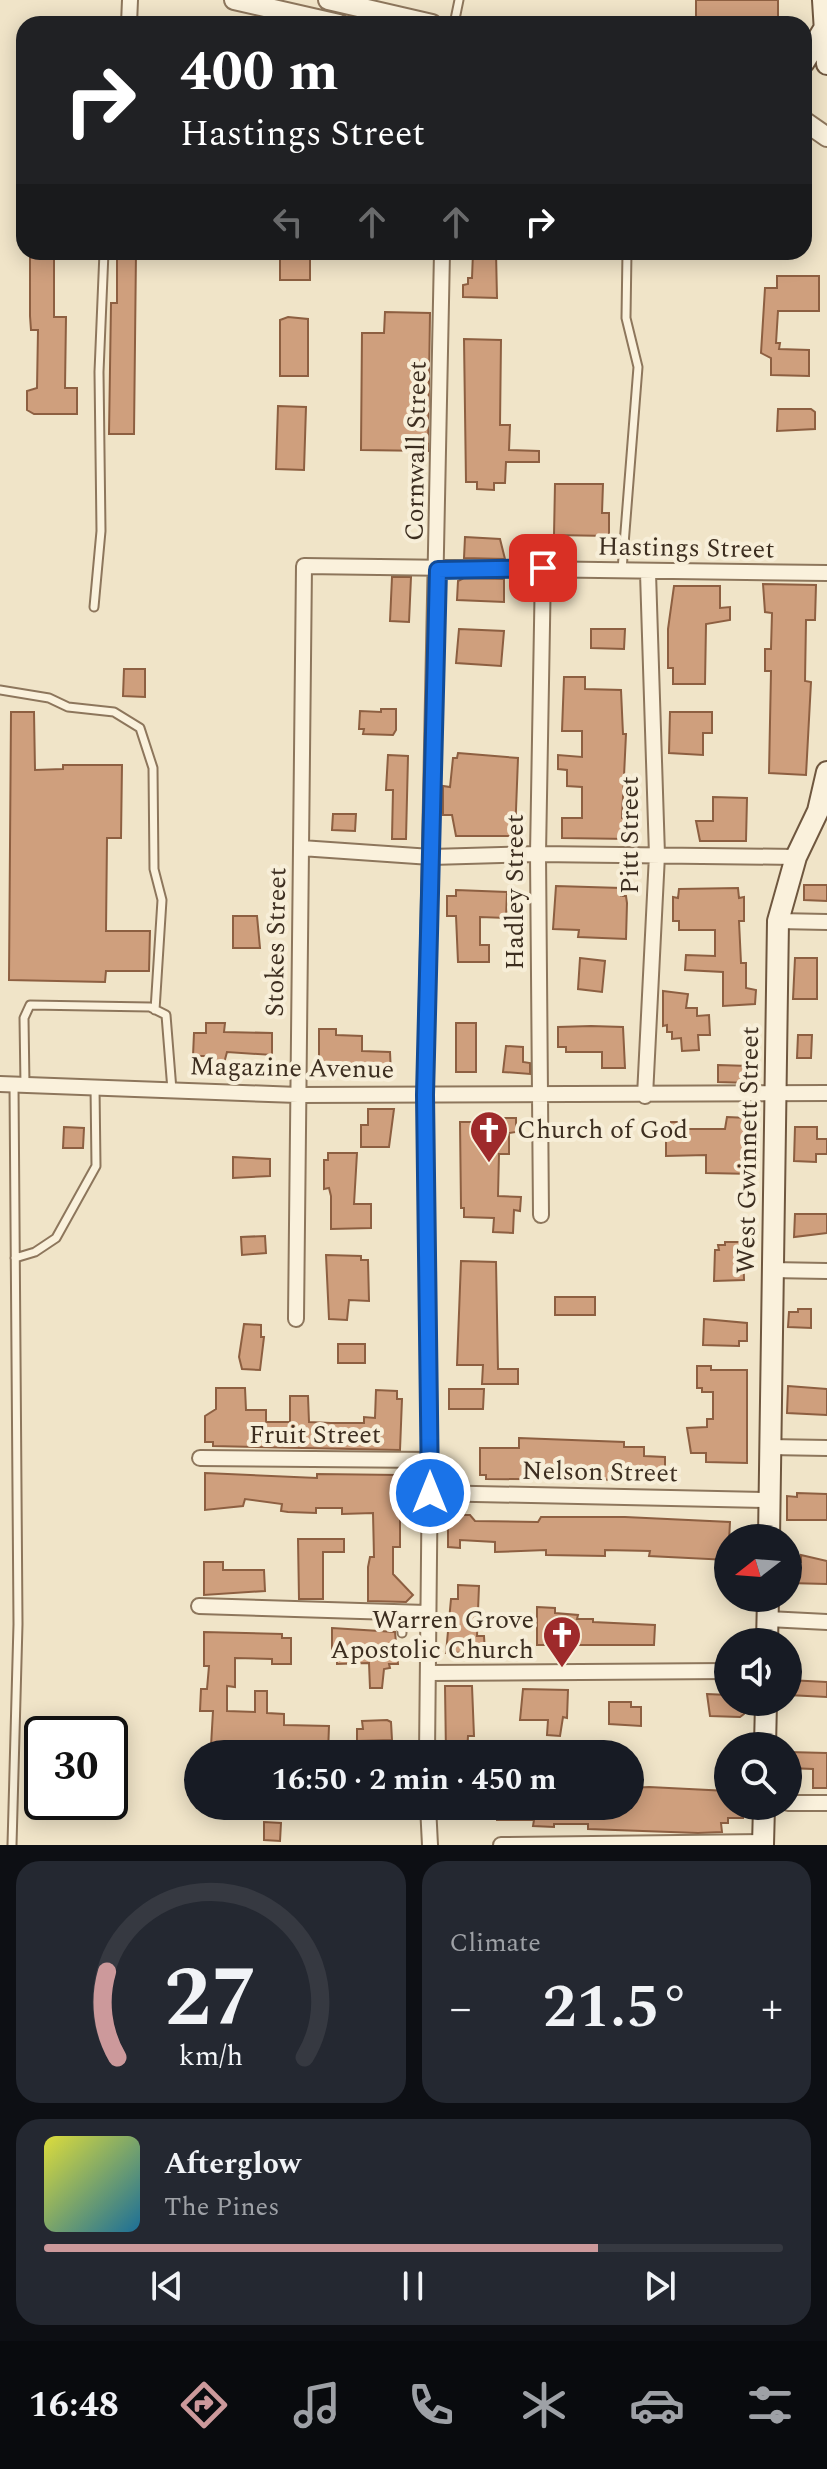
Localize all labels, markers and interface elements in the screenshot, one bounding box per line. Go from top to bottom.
text: 400 m [180,30,339,115]
icon: right [48,48,152,152]
text: Hastings Street [180,107,425,162]
icon: left [266,200,310,244]
icon: ahead [350,200,394,244]
icon: ahead [434,200,478,244]
icon: right [518,200,562,244]
street label: Cornwall Street [394,361,438,541]
street label: Hastings Street [597,526,775,570]
pin [509,534,577,602]
icon: arrive [521,546,565,590]
street label: Pitt Street [610,776,650,894]
street label: Hadley Street [495,814,535,970]
street label: Stokes Street [255,867,297,1017]
street label: West Gwinnett Street [726,1026,770,1274]
street label: Magazine Avenue [189,1046,395,1090]
church icon: Church of God [468,1109,510,1164]
place label: Church of God [517,1110,688,1150]
street label: Fruit Street [249,1415,381,1455]
position arrow [388,1451,472,1535]
street label: Nelson Street [522,1451,678,1493]
north arrow [714,1524,802,1612]
map controls [714,1524,802,1820]
place label: Warren Grove Apostolic Church [330,1600,534,1670]
church icon: Warren Grove Apostolic Church [541,1614,583,1669]
button: sound [714,1628,802,1716]
speed limit sign: 30 [24,1716,128,1820]
button: search [714,1732,802,1820]
text: 16:50 · 2 min · 450 m [271,1757,557,1803]
text: Climate [450,1923,541,1963]
text: 27 [164,1936,257,2063]
text: 21.5° [543,1962,690,2054]
text: − [450,1975,472,2042]
text: + [761,1975,783,2042]
text: km/h [179,2035,243,2078]
text: Afterglow [164,2141,301,2187]
text: The Pines [164,2187,279,2227]
icon: previous [145,2264,189,2308]
icon: pause [391,2264,435,2308]
icon: next [638,2264,682,2308]
icon: directions [176,2377,232,2433]
icon: music [289,2377,345,2433]
icon: phone [403,2377,459,2433]
icon: climate [516,2377,572,2433]
icon: car [629,2377,685,2433]
icon: filters [742,2377,798,2433]
text: 16:48 [29,2378,119,2433]

